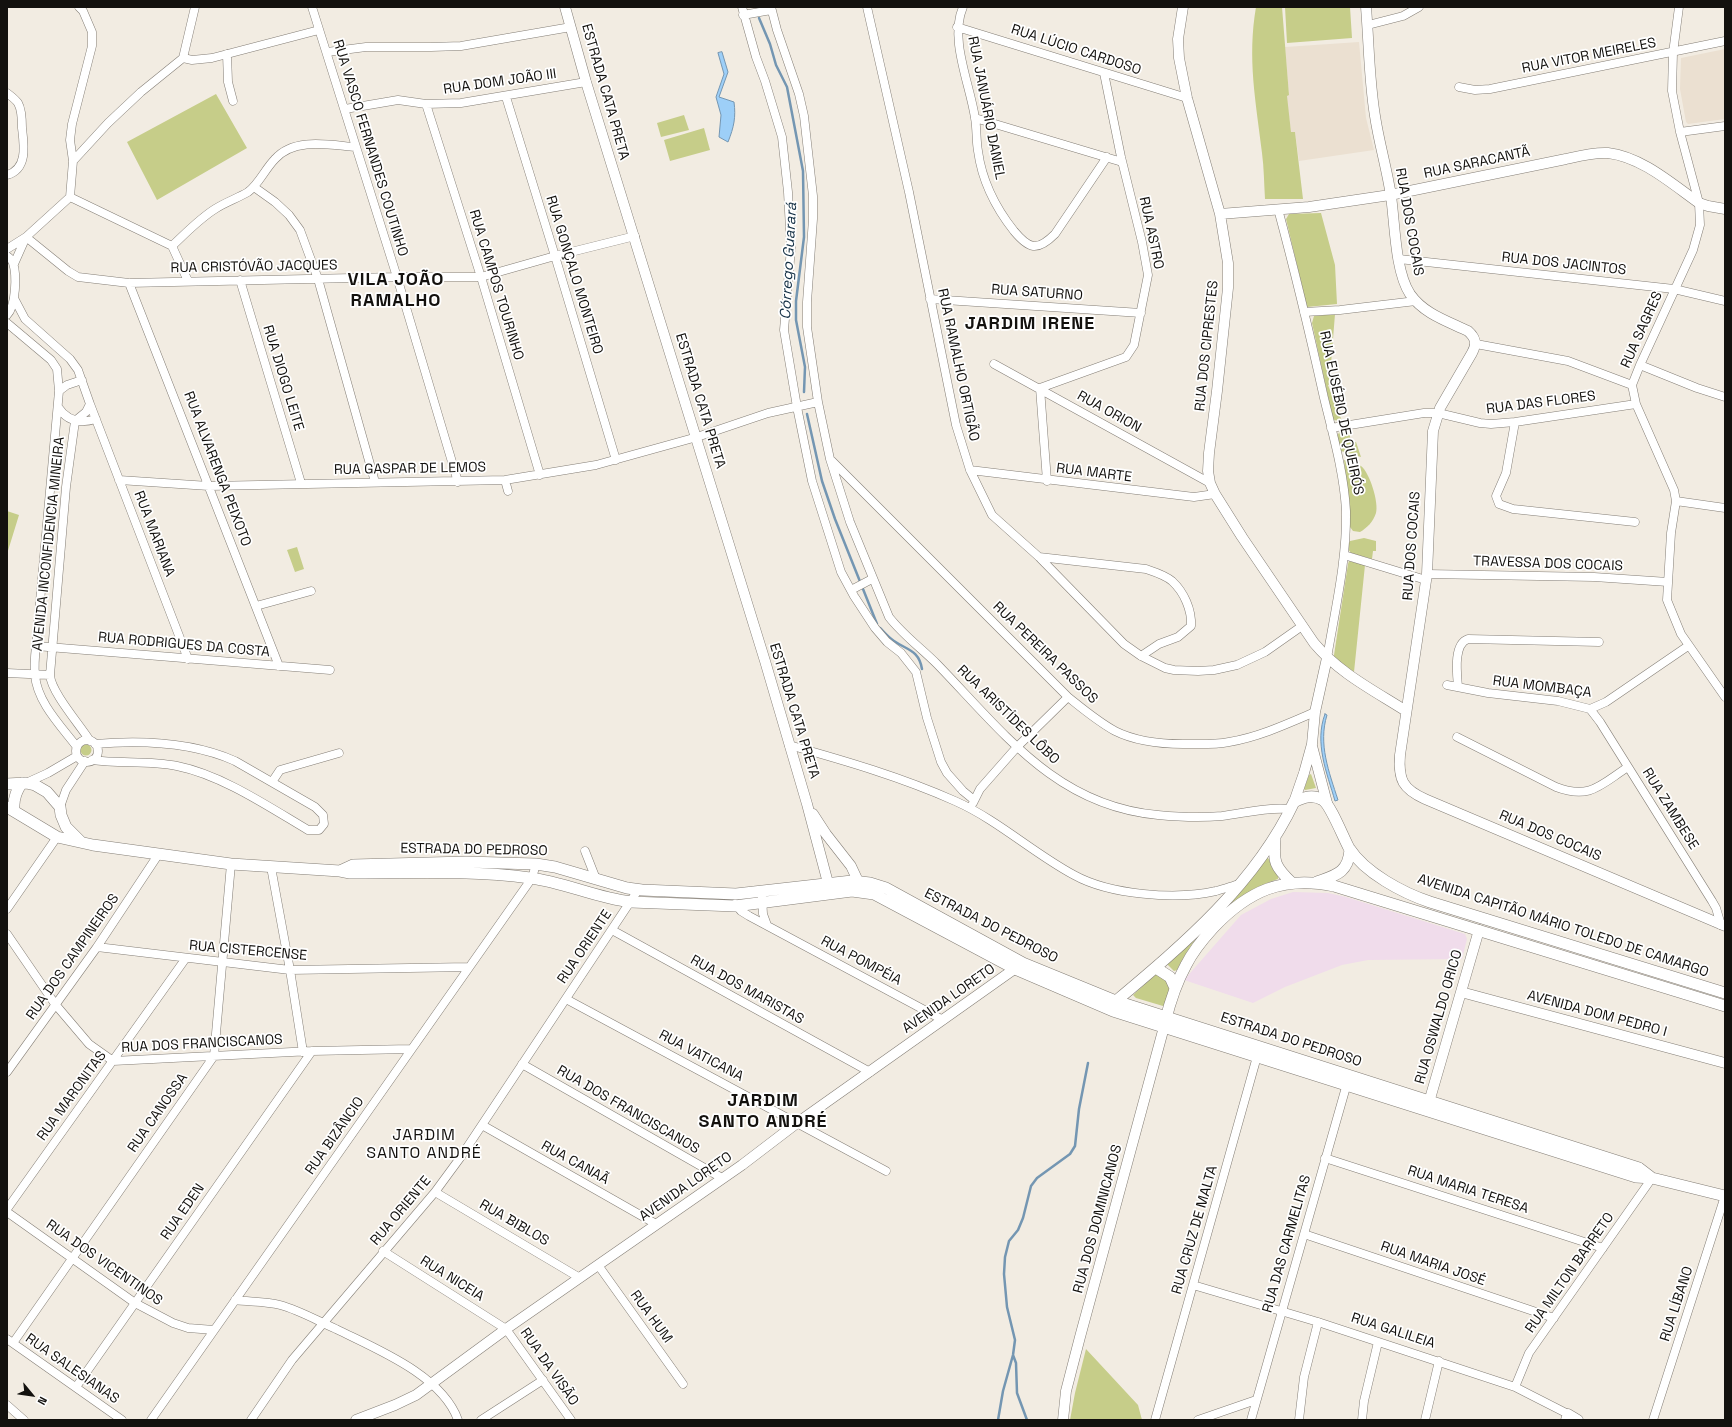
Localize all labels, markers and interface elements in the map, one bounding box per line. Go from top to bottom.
street label: RUA LÚCIO CARDOSO [1009,21,1143,79]
street label: ESTRADA CATA PRETA [578,22,632,162]
street label: RUA JANUÁRIO DANIEL [964,35,1008,181]
street label: RUA VITOR MEIRELES [1521,35,1657,77]
street label: RUA VASCO FERNANDES COUTINHO [329,38,411,258]
street label: RUA DOM JOÃO III [442,66,558,98]
street label: RUA SARACANTÃ [1422,144,1532,182]
street label: RUA DOS COCAIS [1391,167,1427,277]
street label: RUA GONÇALO MONTEIRO [542,194,606,356]
street label: RUA ASTRO [1135,195,1167,271]
water label: Córrego Guarará [777,202,801,320]
street label: RUA CAMPOS TOURINHO [465,208,527,362]
street label: RUA DOS JACINTOS [1501,249,1627,279]
street label: RUA CRISTÓVÃO JACQUES [170,257,338,277]
district label: VILA JOÃO RAMALHO [348,269,444,312]
street label: RUA DOS CIPRESTES [1192,280,1222,412]
street label: RUA SATURNO [991,281,1083,305]
street label: RUA RAMALHO ORTIGÃO [934,287,982,443]
street label: RUA SAGRES [1618,289,1666,371]
district label: JARDIM IRENE [965,313,1095,335]
street label: RUA DIOGO LEITE [259,323,307,433]
street label: RUA EUSÉBIO DE QUEIRÓS [1315,329,1367,497]
street label: ESTRADA CATA PRETA [671,331,729,471]
street label: RUA ORION [1074,388,1144,436]
street label: RUA DAS FLORES [1485,388,1597,418]
street label: RUA ALVARENGA PEIXOTO [180,389,254,549]
street label: AVENIDA INCONFIDENCIA MINEIRA [29,436,69,652]
street label: RUA GASPAR DE LEMOS [334,459,486,479]
street label: RUA MARTE [1055,460,1133,486]
street label: RUA MARIANA [130,489,178,579]
street label: RUA DOS COCAIS [1400,491,1424,601]
street label: TRAVESSA DOS COCAIS [1473,553,1623,575]
street label: RUA PEREIRA PASSOS [989,598,1101,708]
street label: RUA RODRIGUES DA COSTA [97,629,271,661]
street label: ESTRADA CATA PRETA [765,641,823,781]
street label: RUA ARISTÍDES LÔBO [953,662,1063,768]
street label: RUA MOMBAÇA [1492,673,1592,701]
street label: RUA ZAMBESE [1638,765,1702,853]
street label: RUA DOS COCAIS [1496,807,1604,865]
street label: ESTRADA DO PEDROSO [400,840,548,860]
street label: AVENIDA CAPITÃO MÁRIO TOLEDO DE CAMARGO [1415,871,1711,981]
street label: ESTRADA DO PEDROSO [921,885,1061,967]
street label: RUA DOS CAMPINEIROS [23,891,123,1023]
street label: RUA ORIENTE [554,907,616,987]
street label: RUA POMPÉIA [818,933,904,989]
street label: RUA CISTERCENSE [188,937,308,965]
street label: RUA OSWALDO ORICO [1412,948,1466,1086]
street label: RUA DOS MARISTAS [687,952,807,1028]
street label: AVENIDA LORETO [899,961,999,1037]
street label: AVENIDA DOM PEDRO I [1525,987,1669,1041]
street label: ESTRADA DO PEDROSO [1218,1009,1364,1071]
street label: RUA VATICANA [656,1027,746,1085]
street label: RUA DOS FRANCISCANOS [121,1031,283,1057]
street label: RUA MARONITAS [34,1048,110,1144]
street label: RUA DOS FRANCISCANOS [554,1062,702,1158]
street label: RUA CANOSSA [125,1070,191,1156]
district label: JARDIM SANTO ANDRÉ [698,1090,828,1132]
street label: RUA BIZÂNCIO [302,1094,368,1178]
district label: JARDIM SANTO ANDRÉ [366,1126,482,1164]
street label: RUA CANAÃ [538,1137,612,1189]
street label: RUA DOS DOMINICANOS [1070,1143,1126,1295]
street label: AVENIDA LORETO [636,1149,736,1225]
street label: RUA MARIA TERESA [1405,1163,1531,1217]
street label: RUA CRUZ DE MALTA [1169,1164,1221,1296]
street label: RUA ORIENTE [367,1173,435,1249]
street label: RUA DAS CARMELITAS [1259,1173,1315,1315]
street label: RUA EDEN [158,1181,208,1243]
street label: RUA BIBLOS [476,1196,552,1250]
street label: RUA MILTON BARRETO [1522,1210,1618,1336]
street label: RUA DOS VICENTINOS [43,1216,165,1310]
street label: RUA MARIA JOSÉ [1378,1238,1488,1290]
street label: RUA NICEIA [417,1253,487,1305]
street label: RUA LÍBANO [1657,1264,1697,1344]
street label: RUA HUM [626,1287,676,1347]
street label: RUA GALILEIA [1349,1310,1437,1352]
street label: RUA DA VISÃO [516,1325,582,1409]
street label: RUA SALESIANAS [22,1330,122,1408]
north arrow [12,1375,52,1415]

